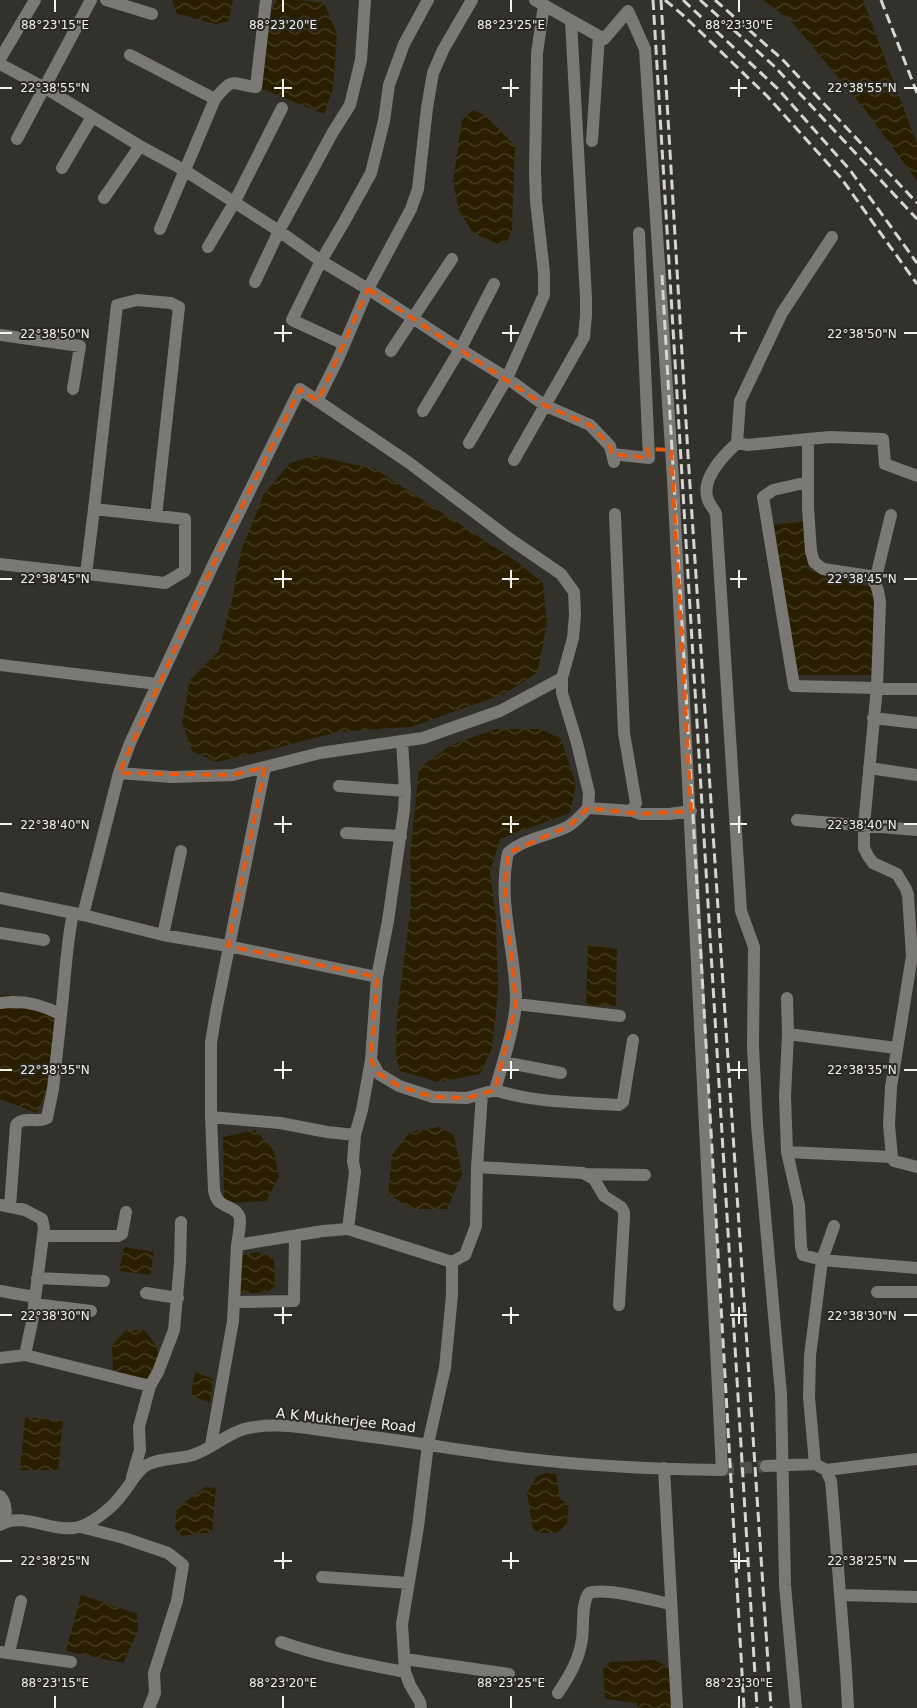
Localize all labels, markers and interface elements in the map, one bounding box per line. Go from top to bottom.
text: 88°23'15"E [21,18,89,32]
text: 88°23'20"E [249,18,317,32]
text: 88°23'25"E [477,18,545,32]
text: 88°23'30"E [705,18,773,32]
text: 22°38'55"N [20,81,90,95]
text: 22°38'55"N [827,81,897,95]
text: 22°38'50"N [20,327,90,341]
text: 22°38'50"N [827,327,897,341]
text: 22°38'45"N [20,572,90,586]
text: 22°38'45"N [827,572,897,586]
text: 22°38'40"N [20,818,90,832]
text: 22°38'40"N [827,818,897,832]
text: 22°38'35"N [20,1063,90,1077]
text: 22°38'35"N [827,1063,897,1077]
text: 22°38'30"N [20,1309,90,1323]
text: 22°38'30"N [827,1309,897,1323]
street label: A K Mukherjee Road [275,1405,417,1435]
text: 22°38'25"N [20,1554,90,1568]
text: 22°38'25"N [827,1554,897,1568]
text: 88°23'15"E [21,1676,89,1690]
text: 88°23'20"E [249,1676,317,1690]
text: 88°23'25"E [477,1676,545,1690]
text: 88°23'30"E [705,1676,773,1690]

